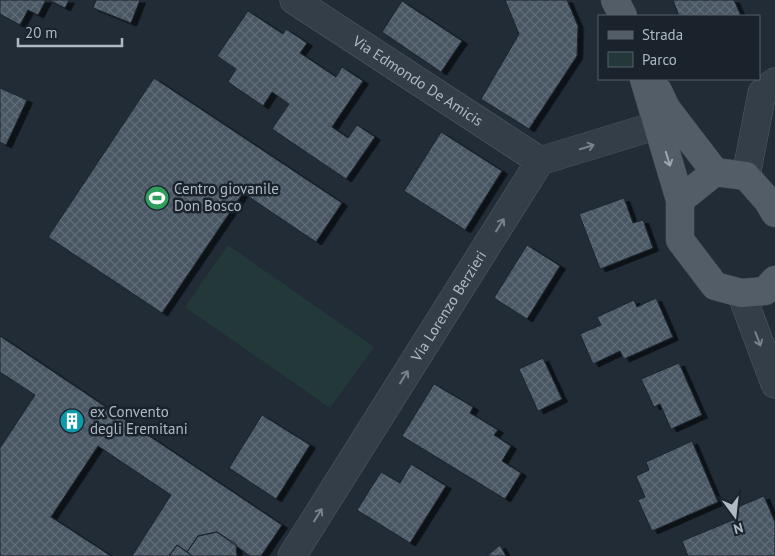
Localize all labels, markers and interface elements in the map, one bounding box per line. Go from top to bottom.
scale bar [18,15,121,47]
legend [598,15,760,80]
text: 20 m [25,23,58,42]
text: Strada [642,25,683,44]
street label: Via Edmondo De Amicis [349,31,487,130]
text: Parco [642,50,677,69]
one-way arrow [579,142,595,152]
one-way arrow [664,151,673,166]
place label: Centro giovanile Don Bosco [174,179,279,215]
sports icon: Centro giovanile Don Bosco [144,185,170,211]
one-way arrow [496,218,506,232]
street label: Via Lorenzo Berzieri [406,247,490,366]
one-way arrow [754,331,763,346]
one-way arrow [400,371,410,385]
place label: ex Convento degli Eremitani [90,402,188,438]
building icon: ex Convento degli Eremitani [59,408,85,434]
north arrow [710,491,760,541]
one-way arrow [313,508,323,522]
text: N [732,519,745,538]

